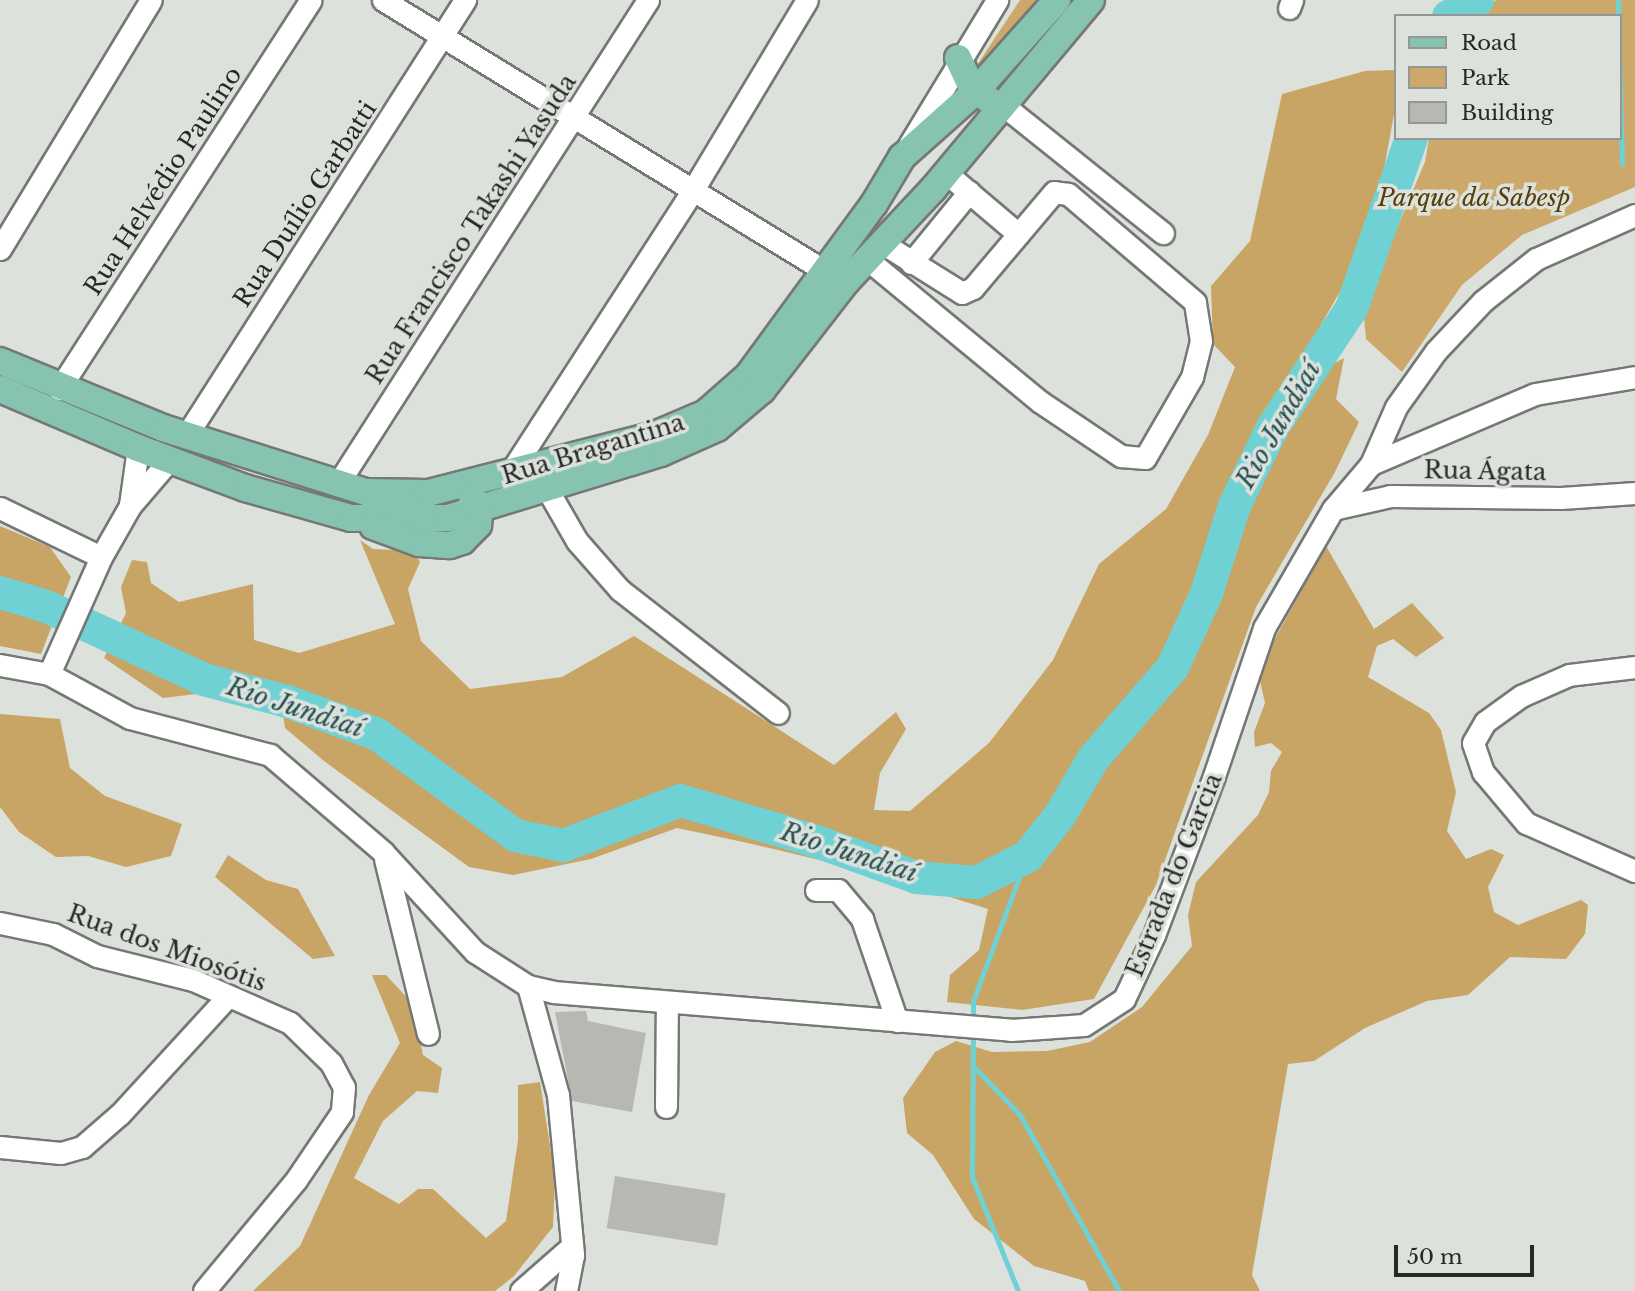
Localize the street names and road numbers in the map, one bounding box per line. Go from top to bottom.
street label: Rua Helvédio Paulino [78,61,248,301]
street label: Rua Francisco Takashi Yasuda [359,68,583,390]
street label: Rua Duílio Garbatti [228,95,382,313]
street label: Rua Bragantina [498,408,688,490]
street label: Rua Ágata [1423,456,1547,486]
street label: Estrada do Garcia [1120,769,1228,981]
street label: Rua dos Miosótis [64,899,270,997]

